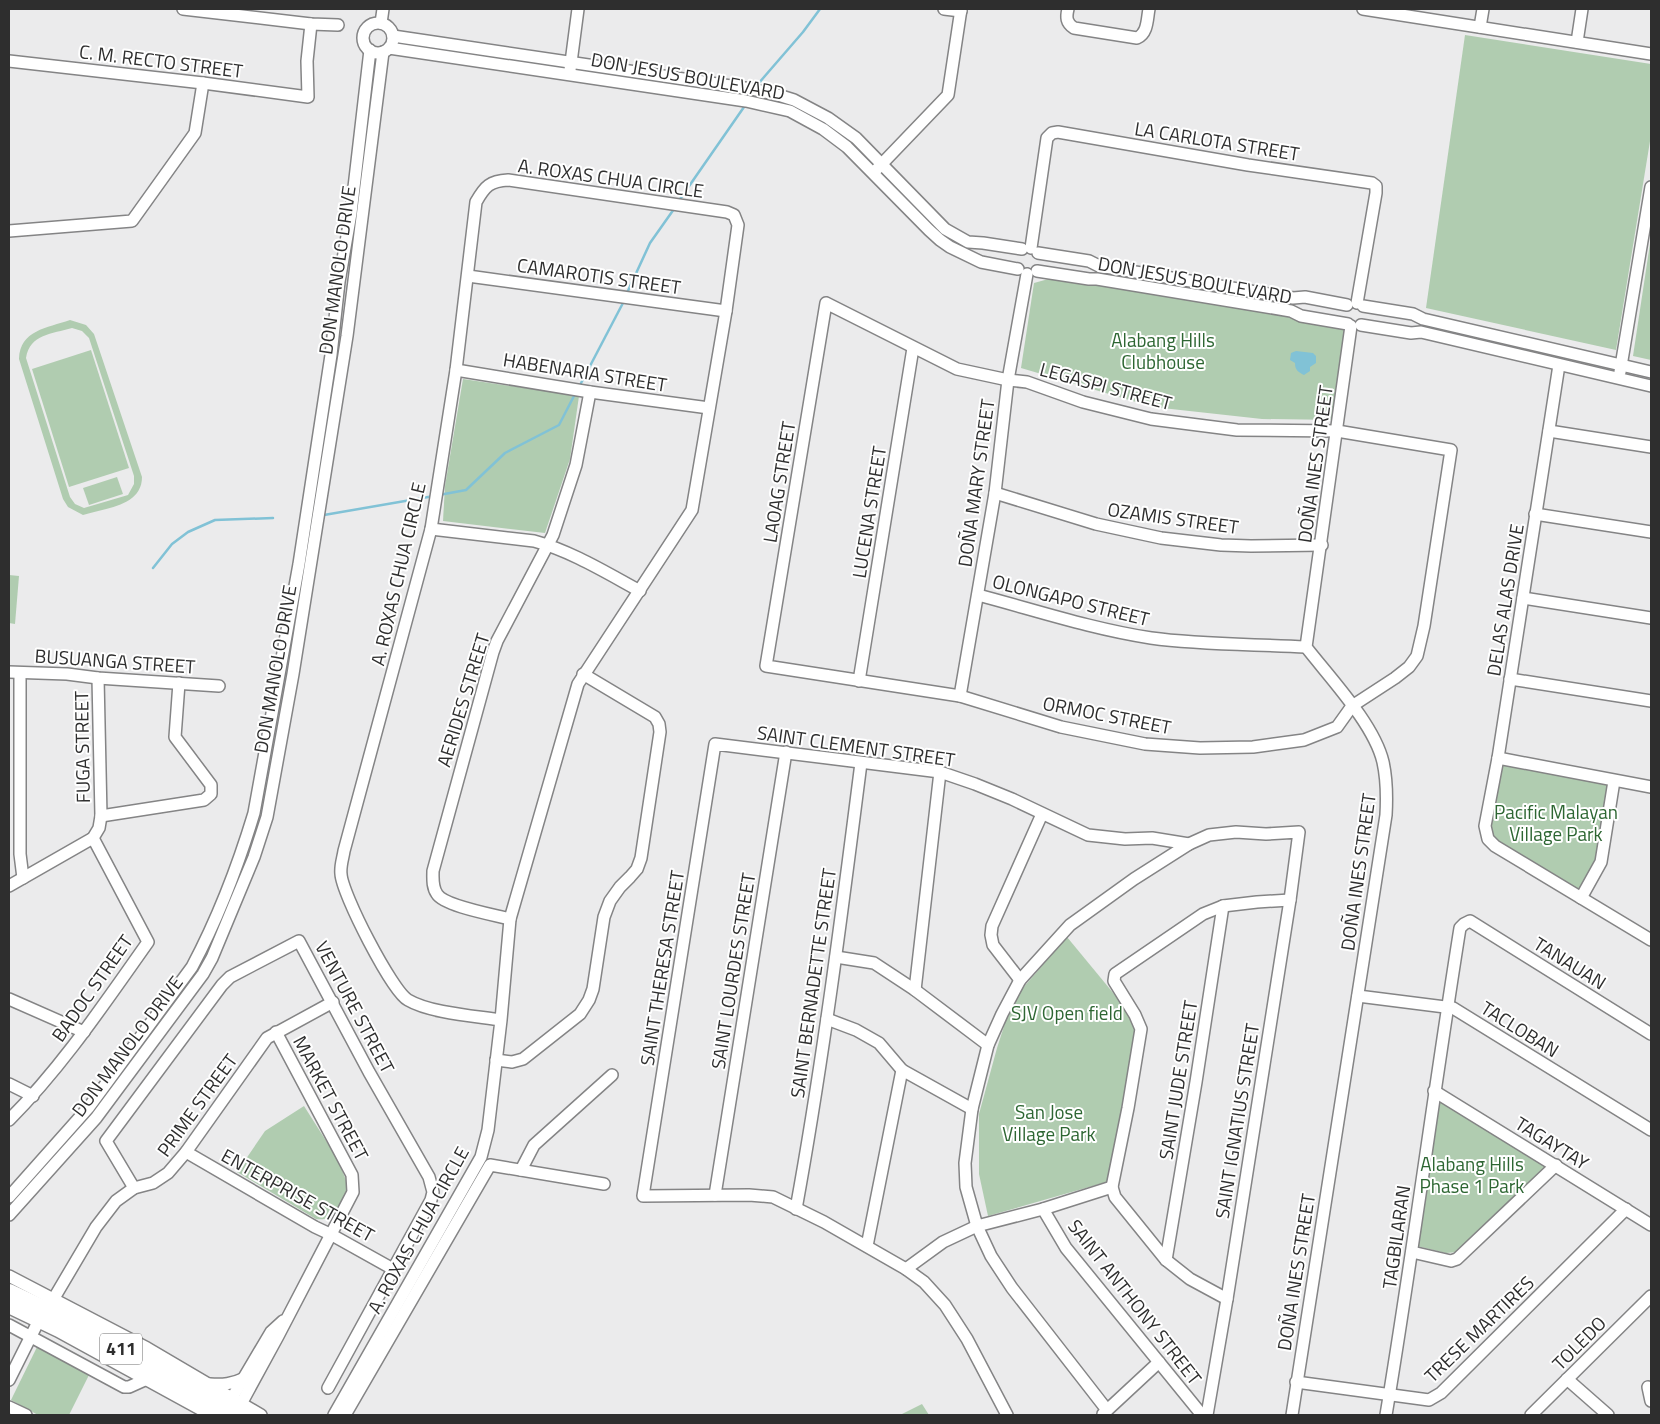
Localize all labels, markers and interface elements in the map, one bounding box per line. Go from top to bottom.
street label: C. M. RECTO STREET [78,36,245,85]
street label: DON JESUS BOULEVARD [589,44,787,107]
street label: LA CARLOTA STREET [1133,113,1302,168]
street label: A. ROXAS CHUA CIRCLE [516,150,706,205]
street label: DON MANOLO DRIVE [310,184,363,356]
street label: DON JESUS BOULEVARD [1096,248,1294,311]
street label: CAMAROTIS STREET [515,250,683,301]
park label: Alabang Hills Clubhouse [1111,325,1215,376]
street label: HABENARIA STREET [501,344,669,399]
street label: LEGASPI STREET [1037,354,1175,417]
street label: DOÑA INES STREET [1289,383,1340,544]
street label: DOÑA MARY STREET [949,397,1002,569]
street label: LAOAG STREET [755,419,802,545]
street label: LUCENA STREET [844,444,893,580]
street label: A. ROXAS CHUA CIRCLE [362,479,433,668]
street label: OZAMIS STREET [1106,494,1240,541]
street label: DELAS ALAS DRIVE [1478,522,1531,678]
street label: OLONGAPO STREET [990,566,1153,633]
street label: DON MANOLO DRIVE [245,583,304,755]
street label: AERIDES STREET [428,629,497,770]
street label: BUSUANGA STREET [34,640,196,681]
street label: ORMOC STREET [1040,688,1174,741]
street label: FUGA STREET [66,691,97,803]
street label: SAINT CLEMENT STREET [755,717,957,774]
street label: DOÑA INES STREET [1332,791,1383,952]
park label: Pacific Malayan Village Park [1494,797,1618,848]
street label: SAINT BERNADETTE STREET [782,866,843,1100]
street label: SAINT THERESA STREET [632,868,691,1068]
street label: SAINT LOURDES STREET [703,871,762,1071]
street label: BADOC STREET [44,928,139,1047]
street label: TANAUAN [1528,929,1612,996]
street label: VENTURE STREET [308,935,403,1078]
street label: DON MANOLO DRIVE [64,969,189,1122]
street label: TACLOBAN [1475,993,1565,1064]
park label: SJV Open field [1011,998,1123,1027]
street label: SAINT JUDE STREET [1151,998,1204,1162]
street label: SAINT IGNATIUS STREET [1207,1021,1266,1221]
street label: MARKET STREET [286,1030,377,1165]
street label: PRIME STREET [149,1047,244,1162]
park label: San Jose Village Park [1002,1097,1096,1148]
street label: TAGAYTAY [1510,1108,1595,1177]
street label: ENTERPRISE STREET [216,1140,380,1249]
street label: A. ROXAS CHUA CIRCLE [360,1141,476,1319]
park label: Alabang Hills Phase 1 Park [1420,1149,1524,1200]
street label: TAGBILARAN [1374,1183,1417,1291]
street label: DOÑA INES STREET [1269,1191,1322,1353]
street label: SAINT ANTHONY STREET [1062,1213,1209,1391]
street label: TRESE MARTIRES [1417,1269,1540,1389]
street label: TOLEDO [1545,1309,1612,1376]
road number: 411 [100,1334,142,1365]

